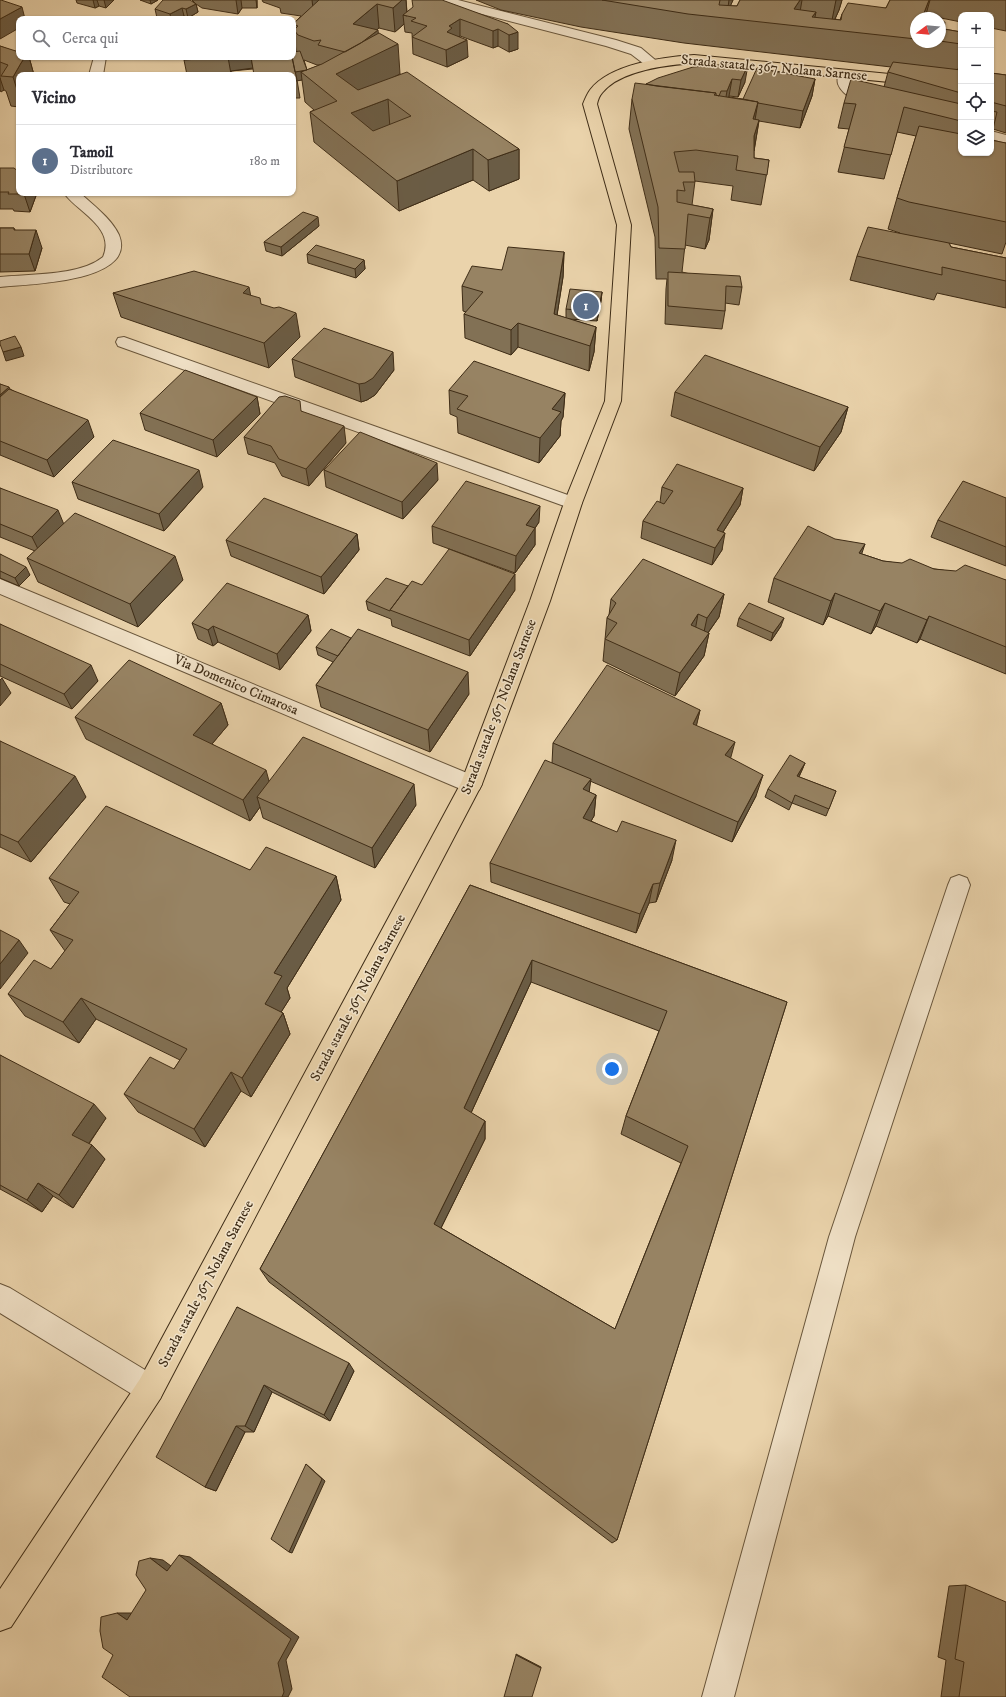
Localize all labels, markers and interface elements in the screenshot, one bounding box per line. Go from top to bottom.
north arrow [910,12,946,48]
map controls [958,12,994,156]
button: + [958,12,994,48]
search box [16,16,296,60]
icon: search [30,27,52,49]
text: Cerca qui [62,29,118,48]
button: − [958,48,994,84]
street label: Strada statale 367 Nolana Sarnese [680,51,868,85]
button: locate [958,84,994,120]
text: Vicino [32,87,76,109]
button: layers [958,120,994,156]
text: Tamoil [70,143,113,162]
text: 1 [43,153,47,169]
text: 180 m [249,153,280,169]
text: Distributore [70,162,133,178]
pin: 1 [573,291,599,321]
street label: Strada statale 367 Nolana Sarnese [457,616,541,797]
street label: Via Domenico Cimarosa [170,650,301,719]
street label: Strada statale 367 Nolana Sarnese [306,911,410,1085]
your location [602,1059,622,1079]
street label: Strada statale 367 Nolana Sarnese [154,1197,258,1371]

